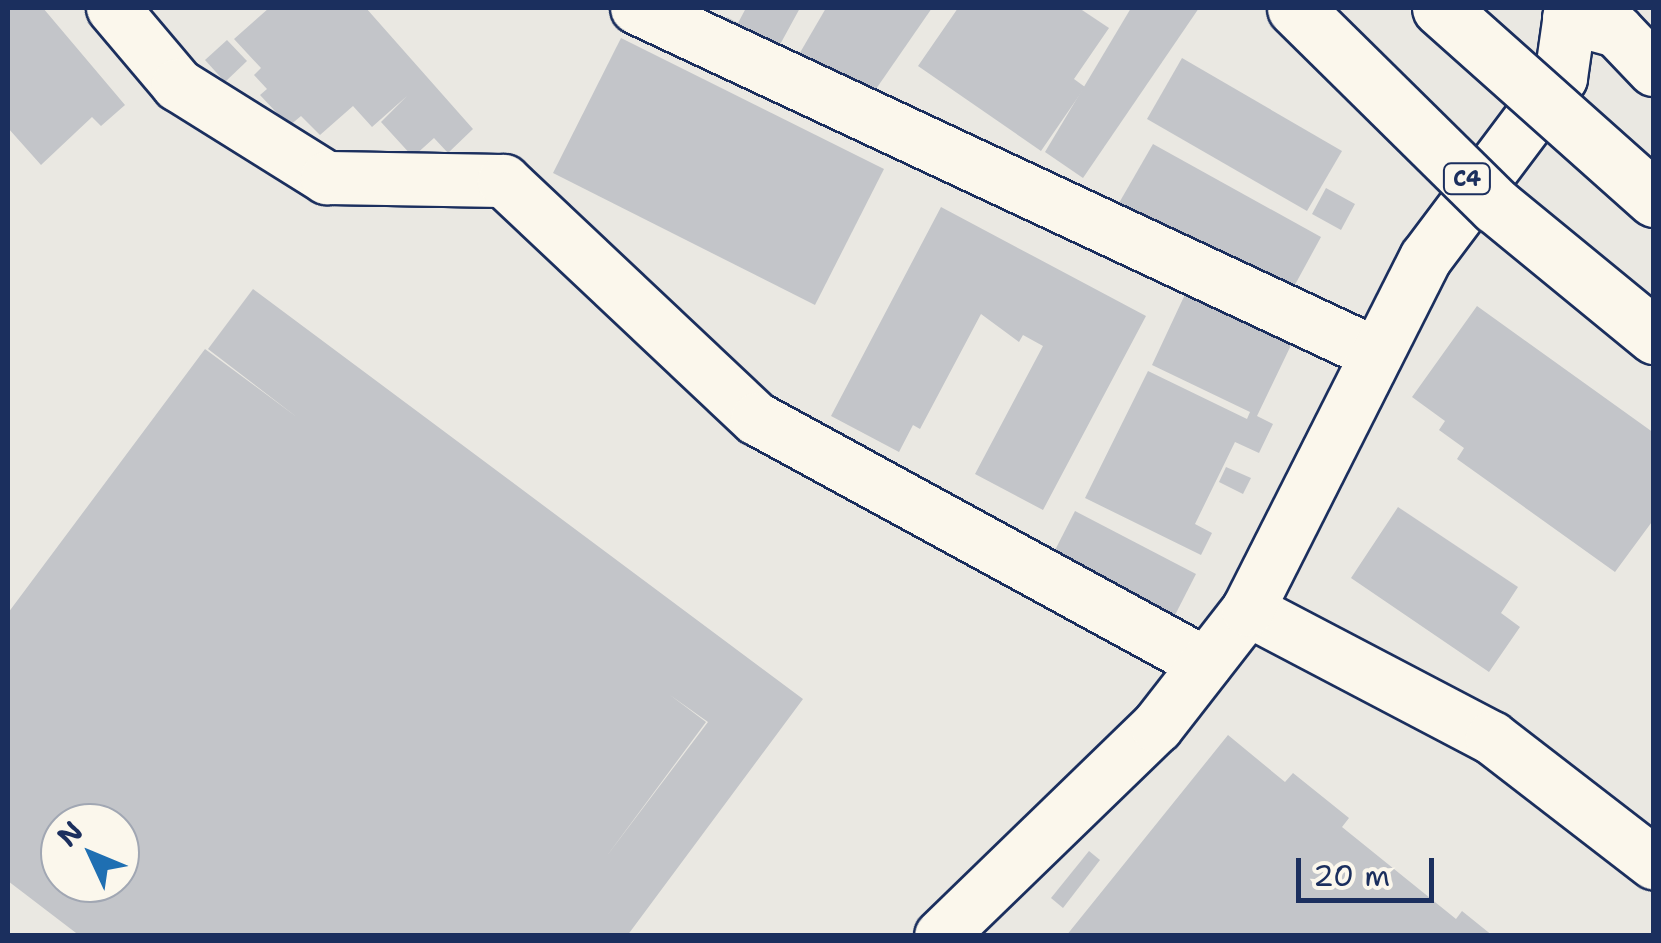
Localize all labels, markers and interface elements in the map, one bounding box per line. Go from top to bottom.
road number: C4 [1442,162,1492,196]
north arrow [40,803,140,903]
text: N [48,812,91,855]
scale bar [1301,838,1438,900]
text: 20 m [1313,855,1390,896]

